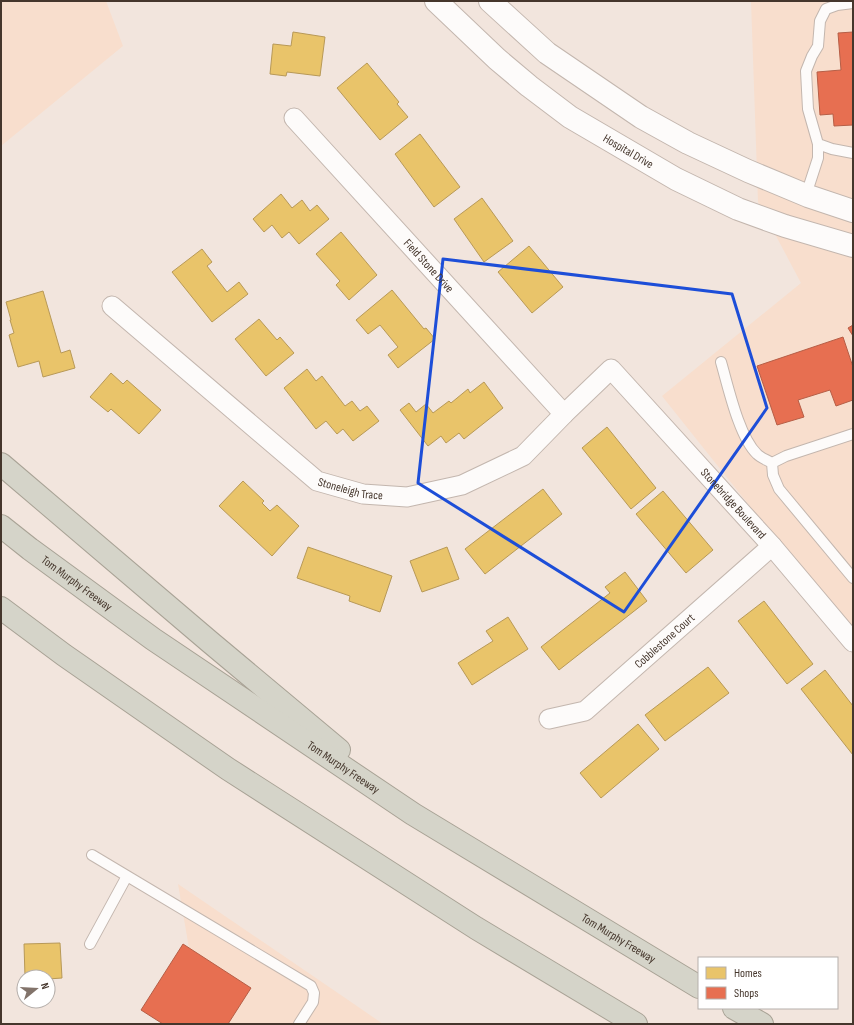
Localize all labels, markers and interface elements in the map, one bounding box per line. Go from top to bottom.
street label: Hospital Drive [600,131,656,172]
street label: Field Stone Drive [400,236,457,296]
street label: Stonebridge Boulevard [697,465,769,542]
street label: Stoneleigh Trace [316,475,383,503]
street label: Tom Murphy Freeway [38,553,115,615]
street label: Cobblestone Court [632,610,698,672]
street label: Tom Murphy Freeway [304,738,383,798]
street label: Tom Murphy Freeway [578,911,658,967]
legend [698,957,838,1009]
text: Homes [734,966,762,981]
north arrow [16,969,56,1009]
text: N [38,981,52,991]
text: Shops [734,986,759,1001]

